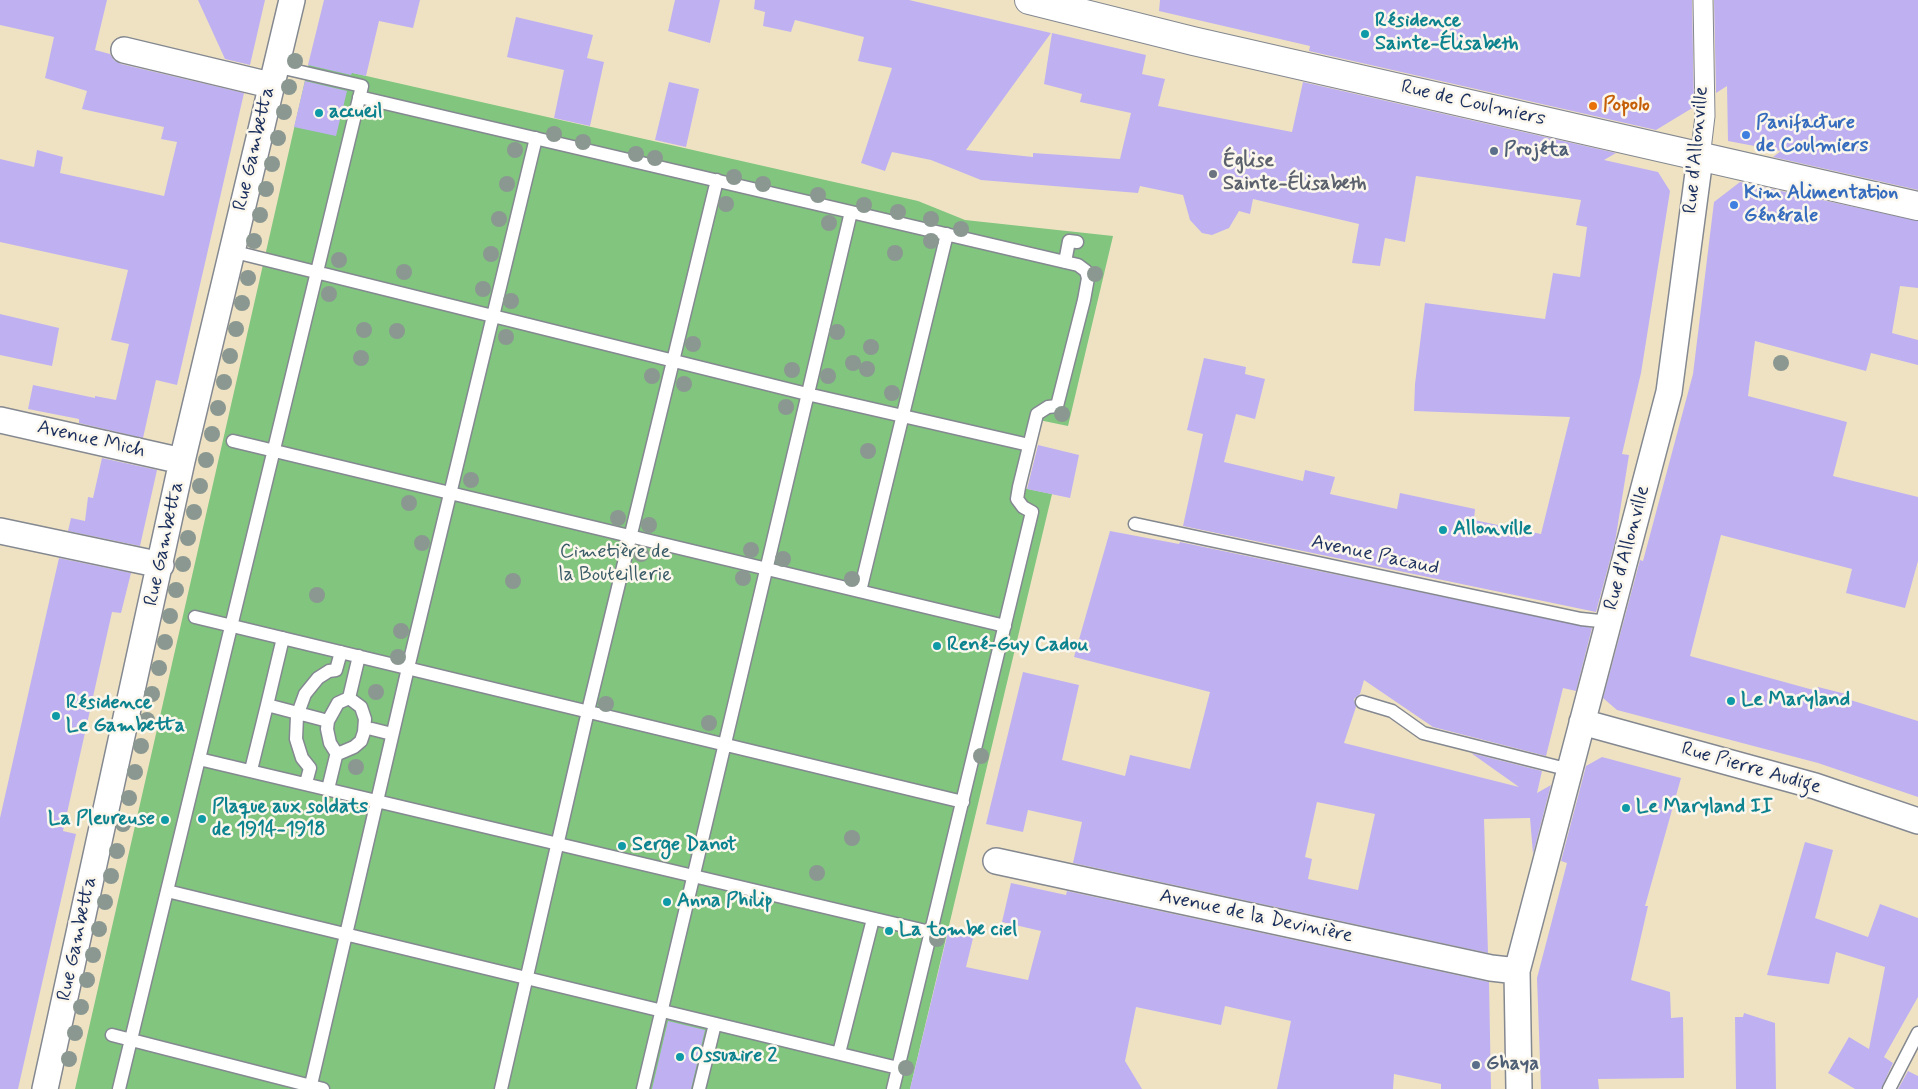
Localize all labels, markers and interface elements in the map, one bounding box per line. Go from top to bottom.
place label: Résidence Sainte-Élisabeth [1375,10,1519,57]
marker: Résidence Sainte-Élisabeth [1359,28,1371,40]
street label: Rue de Coulmiers [1398,76,1548,132]
street label: Rue Gambetta [229,85,281,213]
street label: Rue d'Allonville [1679,85,1715,215]
place label: Popolo [1603,94,1650,118]
marker: Popolo [1587,100,1599,112]
place label: accueil [329,101,382,125]
marker: accueil [313,107,325,119]
place label: Panifacture de Coulmiers [1756,112,1868,159]
marker: Panifacture de Coulmiers [1740,129,1752,141]
place label: Projéta [1504,139,1569,163]
marker: Projéta [1488,145,1500,157]
place label: Église Sainte-Élisabeth [1223,150,1367,197]
marker: Église Sainte-Élisabeth [1207,168,1219,180]
place label: Kim Alimentation Générale [1744,182,1898,229]
marker: Kim Alimentation Générale [1728,199,1740,211]
street label: Avenue Mich [35,416,147,464]
street label: Rue Gambetta [140,480,190,608]
street label: Rue d'Allonville [1600,483,1656,613]
place label: Allonville [1453,518,1532,542]
marker: Allonville [1437,524,1449,536]
street label: Avenue Pacaud [1309,531,1441,581]
park label: Cimetière de la Bouteillerie [558,541,672,588]
place label: René-Guy Cadou [947,634,1089,658]
marker: René-Guy Cadou [931,640,943,652]
place label: Le Maryland [1741,689,1850,713]
place label: Résidence Le Gambetta [66,692,185,739]
marker: Le Maryland [1725,695,1737,707]
marker: Résidence Le Gambetta [50,710,62,722]
street label: Rue Pierre Audige [1678,738,1824,800]
place label: Plaque aux soldats de 1914-1918 [212,796,368,843]
place label: Le Maryland II [1636,796,1773,820]
marker: Le Maryland II [1620,802,1632,814]
place label: La Pleureuse [48,808,155,832]
marker: Plaque aux soldats de 1914-1918 [196,813,208,825]
marker: La Pleureuse [159,814,171,826]
place label: Serge Danot [632,834,736,858]
marker: Serge Danot [616,840,628,852]
street label: Rue Gambetta [53,875,103,1003]
street label: Avenue de la Devinière [1157,885,1355,949]
place label: Anna Philip [677,890,773,914]
marker: Anna Philip [661,896,673,908]
place label: La tombe ciel [899,919,1017,943]
marker: La tombe ciel [883,925,895,937]
place label: Ossuaire 2 [690,1045,777,1069]
marker: Ossuaire 2 [674,1051,686,1063]
place label: Ghaya [1486,1053,1539,1077]
marker: Ghaya [1470,1059,1482,1071]

